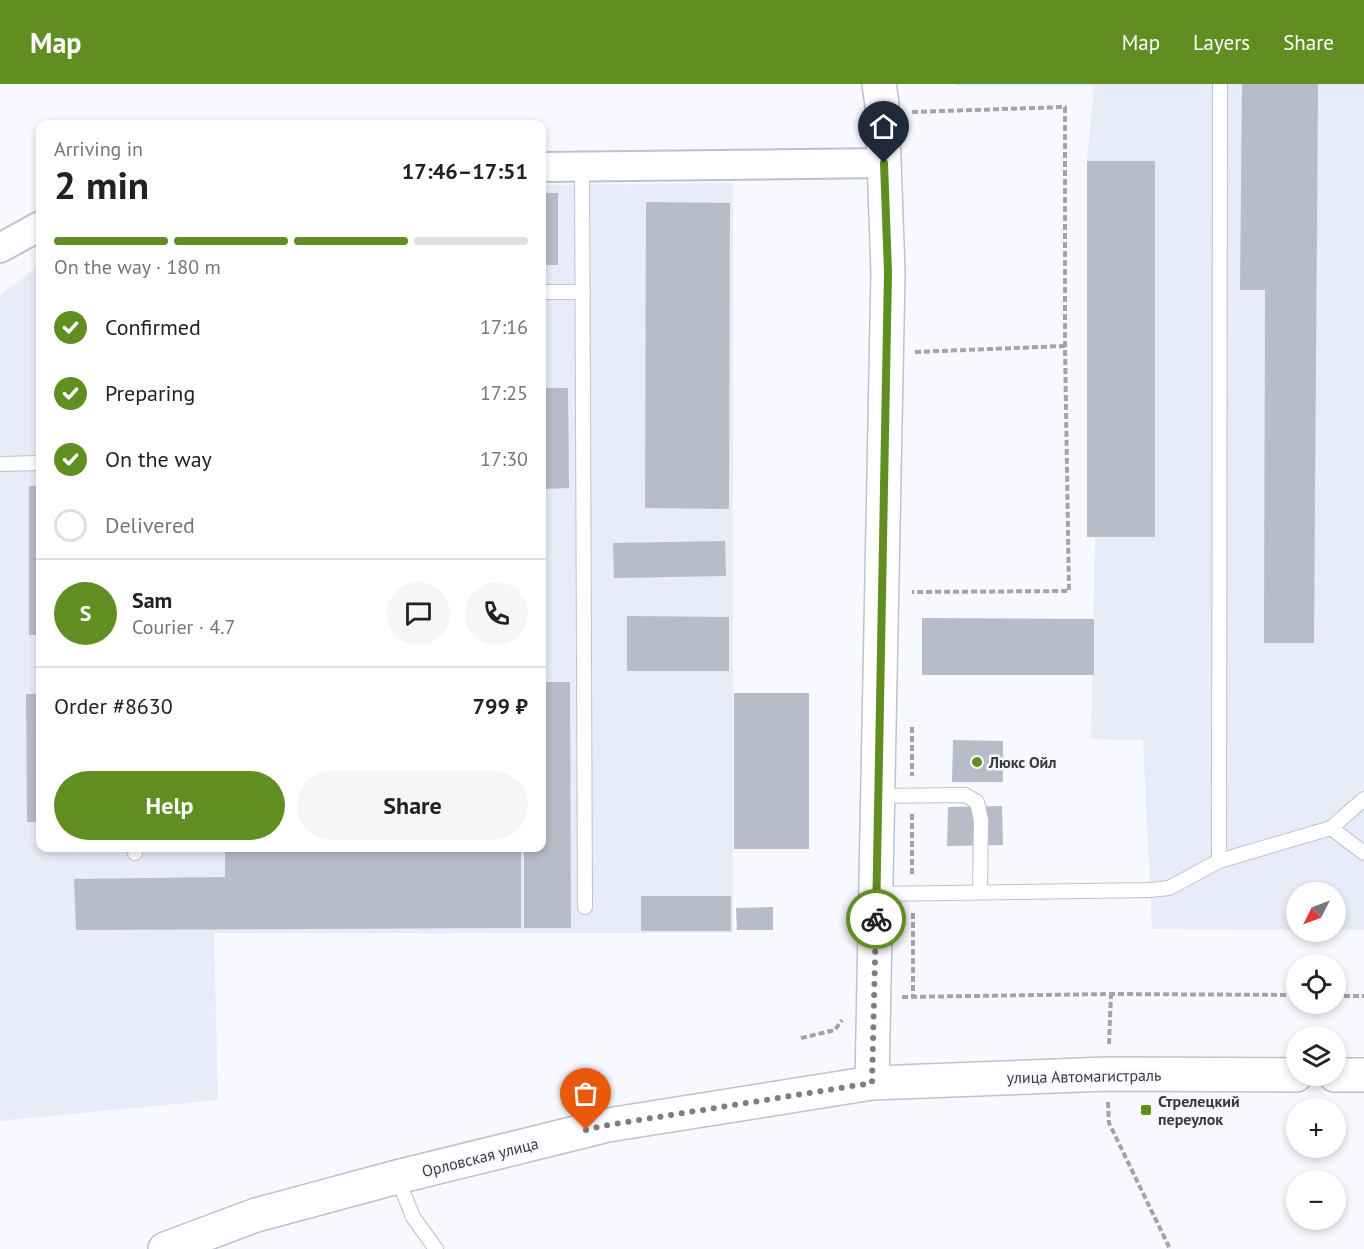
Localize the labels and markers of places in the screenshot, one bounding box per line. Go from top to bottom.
pin [858,101,909,163]
place label: Люкс Ойл [988,752,1057,772]
marker: Люкс Ойл [970,755,984,769]
pin [560,1068,611,1130]
place label: Стрелецкий переулок [1158,1091,1240,1129]
marker: Стрелецкий переулок [1139,1103,1153,1117]

